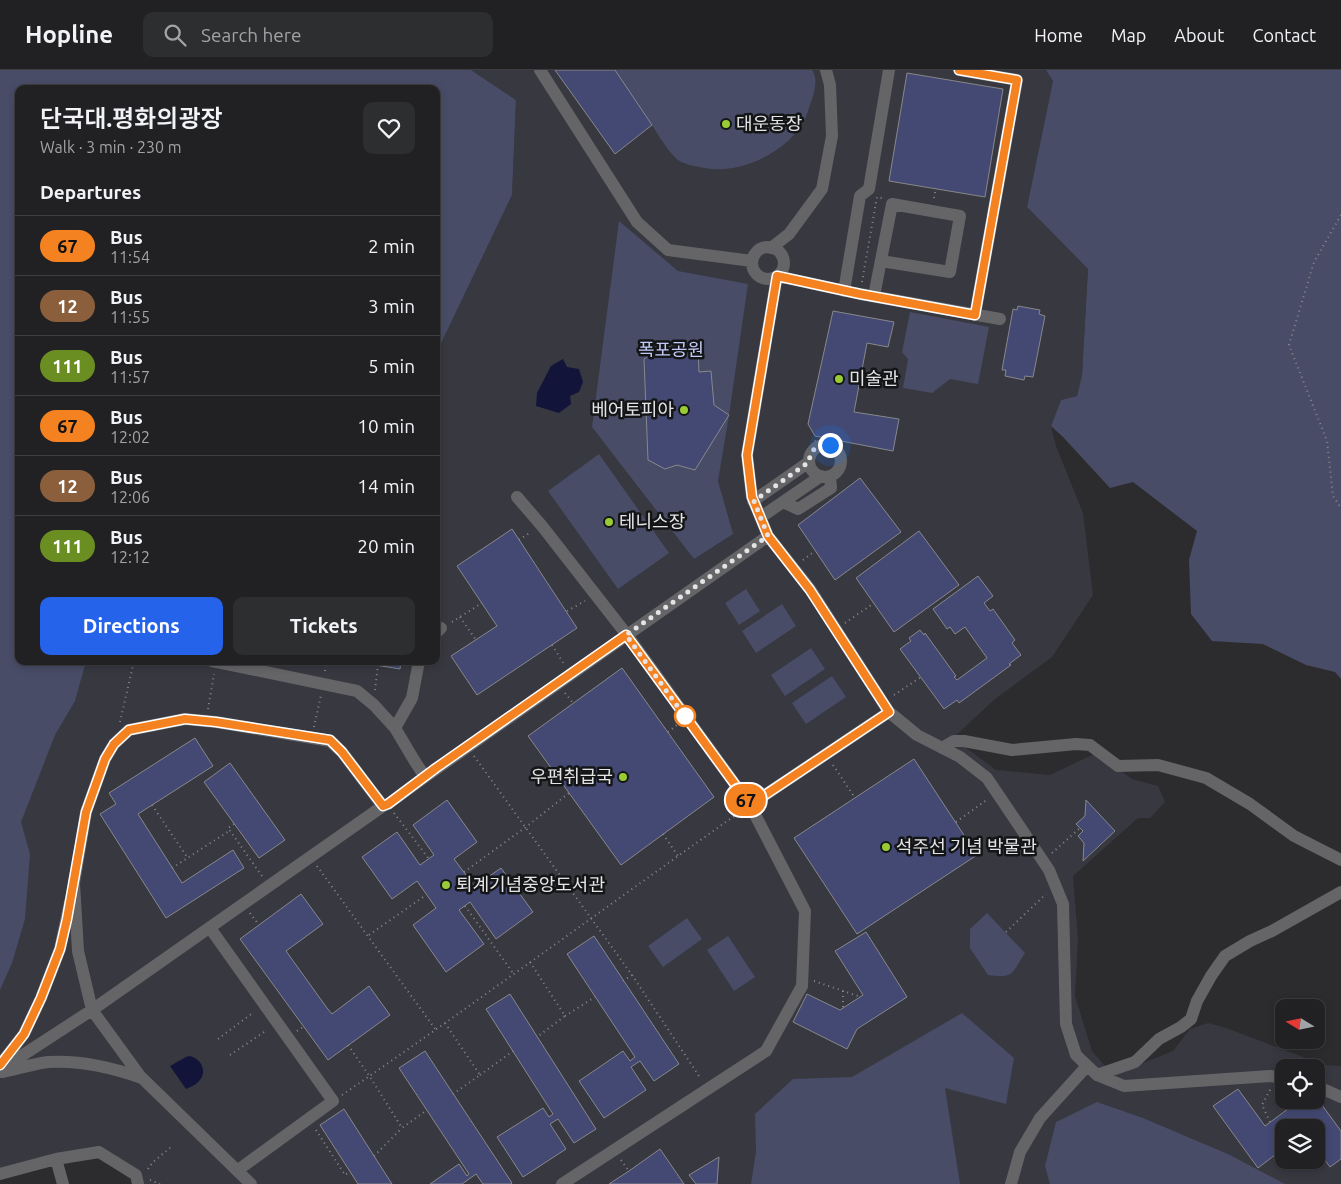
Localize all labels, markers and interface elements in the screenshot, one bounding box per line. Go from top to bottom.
search box [143,12,493,57]
text: Hopline [25,21,113,48]
icon: search [161,21,189,49]
text: Search here [201,24,301,46]
text: Home [1034,25,1083,45]
text: Map [1111,25,1146,45]
text: About [1174,25,1224,45]
text: Contact [1252,25,1316,45]
button: heart [363,102,415,154]
text: 단국대.평화의광장 [40,105,223,132]
place label: 대운동장 [736,113,802,133]
marker: 대운동장 [720,118,732,130]
text: Walk · 3 min · 230 m [40,138,182,156]
text: Departures [40,181,141,203]
text: Bus [110,226,143,248]
text: 2 min [368,235,415,257]
text: 67 [57,236,78,256]
text: 11:54 [110,248,150,266]
text: Bus [110,286,143,308]
text: 3 min [368,295,415,317]
text: 12 [57,296,78,316]
text: 11:55 [110,308,150,326]
park label: 폭포공원 [638,339,704,359]
text: Bus [110,346,143,368]
text: 5 min [368,355,415,377]
text: 111 [52,356,83,376]
text: 11:57 [110,368,150,386]
place label: 미술관 [849,368,899,388]
marker: 미술관 [833,373,845,385]
place label: 베어토피아 [591,399,674,419]
marker: 베어토피아 [678,404,690,416]
text: Bus [110,406,143,428]
text: 10 min [357,415,415,437]
text: 67 [57,416,78,436]
text: 12:02 [110,428,150,446]
your location [818,433,843,458]
text: Bus [110,466,143,488]
text: 14 min [357,475,415,497]
text: 12 [57,476,78,496]
text: 12:06 [110,488,150,506]
place label: 테니스장 [619,511,685,531]
marker: 테니스장 [603,516,615,528]
text: Bus [110,526,143,548]
text: 20 min [357,535,415,557]
text: 111 [52,536,83,556]
text: 12:12 [110,548,150,566]
button: Directions [40,597,223,655]
button: Tickets [233,597,415,655]
unlabelled marker [674,705,696,727]
place label: 우편취급국 [530,766,613,786]
marker: 우편취급국 [617,771,629,783]
line badge: 67 [724,784,768,816]
text: 67 [736,790,756,810]
place label: 석주선 기념 박물관 [896,836,1037,856]
marker: 석주선 기념 박물관 [880,841,892,853]
place label: 퇴계기념중앙도서관 [456,874,605,894]
marker: 퇴계기념중앙도서관 [440,879,452,891]
north arrow [1275,999,1325,1049]
map controls [1275,999,1325,1169]
button: locate [1275,1059,1325,1109]
button: layers [1275,1119,1325,1169]

